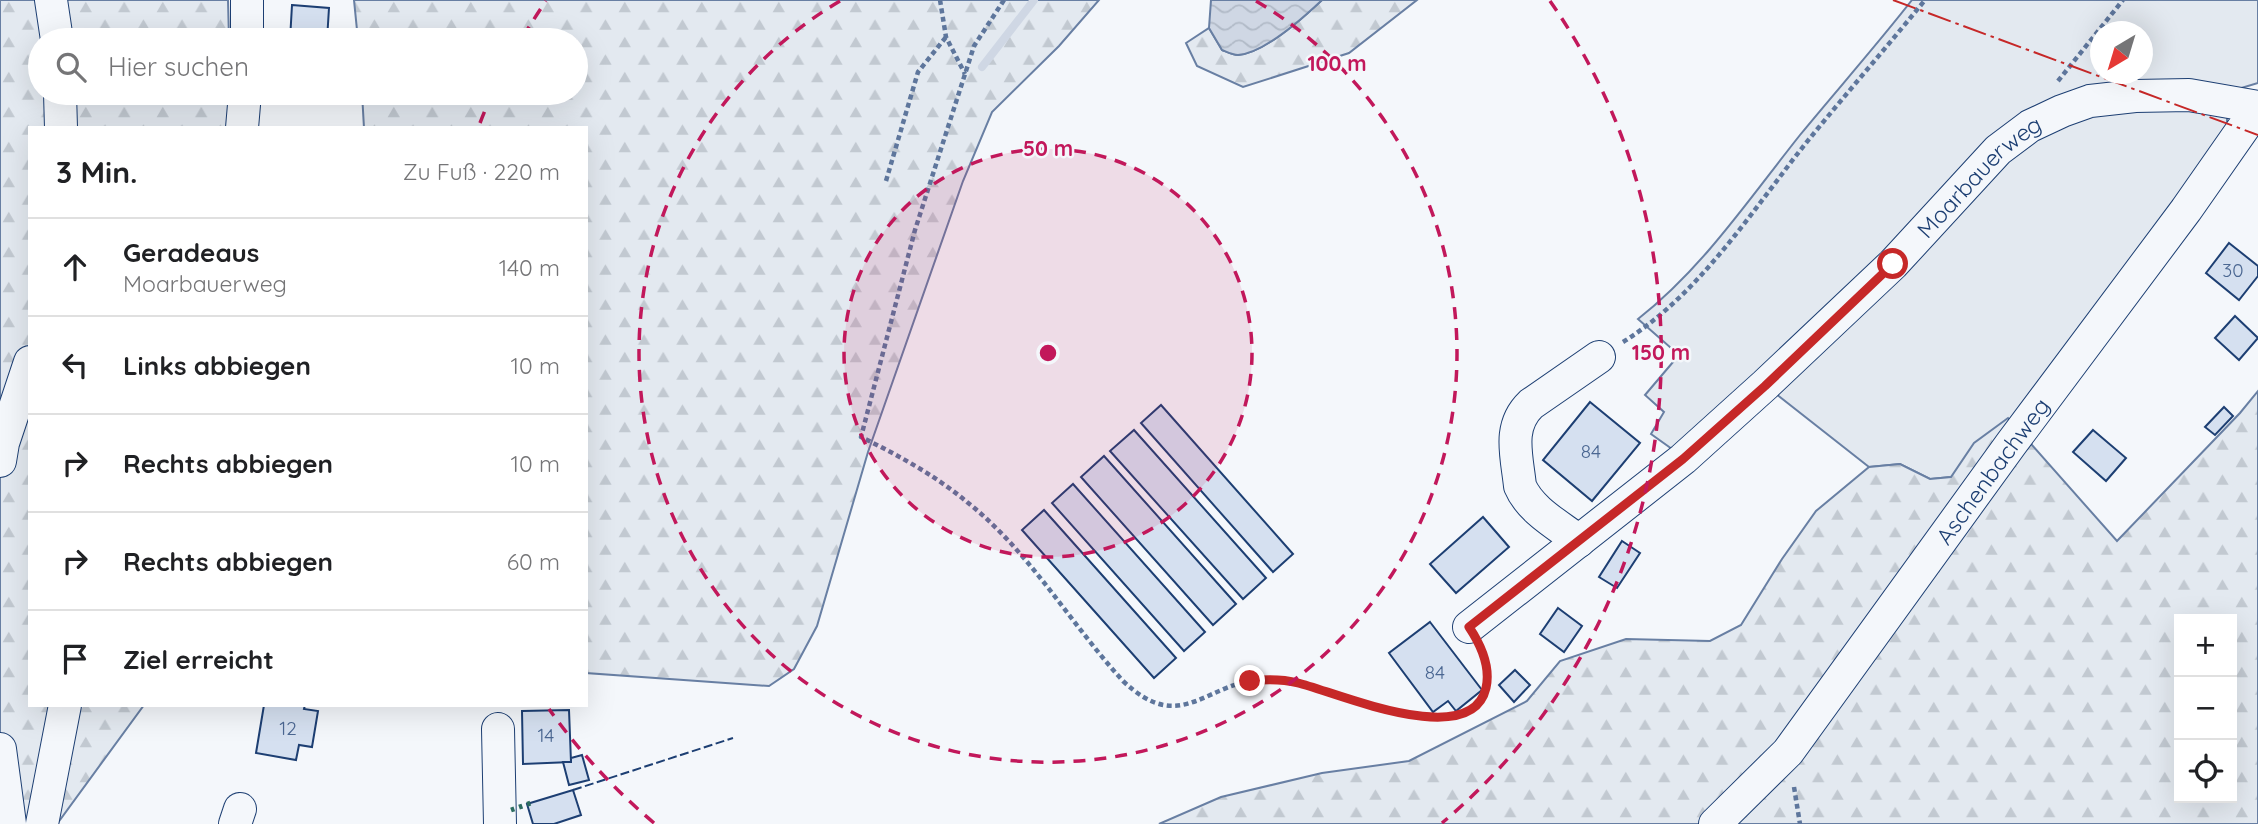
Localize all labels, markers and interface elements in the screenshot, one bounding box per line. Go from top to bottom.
north arrow [2090,21,2153,84]
search box [28,28,588,105]
icon: search [52,48,90,86]
text: Hier suchen [108,50,249,83]
text: 100 m [1307,50,1367,76]
street label: Moarbauerweg [1910,108,2046,243]
text: 50 m [1023,135,1073,161]
text: 3 Min. [56,153,138,191]
text: Zu Fuß · 220 m [403,157,560,186]
text: Geradeaus [123,236,259,269]
icon: ahead [56,248,94,286]
route start [1877,248,1908,279]
text: 140 m [499,253,560,282]
house number: 30 [2222,258,2244,282]
text: Moarbauerweg [123,269,287,298]
text: 150 m [1632,339,1690,365]
centre of rings [1036,341,1060,365]
icon: left [56,346,94,384]
text: Links abbiegen [123,349,311,382]
text: 10 m [511,351,560,380]
street label: Aschenbachweg [1929,392,2055,550]
house number: 84 [1581,439,1601,463]
icon: right [56,444,94,482]
text: Rechts abbiegen [123,447,333,480]
text: 10 m [511,449,560,478]
icon: right [56,542,94,580]
text: Rechts abbiegen [123,545,333,578]
text: 60 m [507,547,560,576]
map controls [2174,614,2237,803]
button: + [2174,614,2237,677]
icon: arrive [56,640,94,678]
text: Ziel erreicht [123,643,274,676]
house number: 84 [1425,660,1445,684]
route end [1234,665,1265,696]
button: − [2174,677,2237,740]
house number: 12 [279,716,297,740]
house number: 14 [538,723,554,747]
button: locate [2174,740,2237,803]

